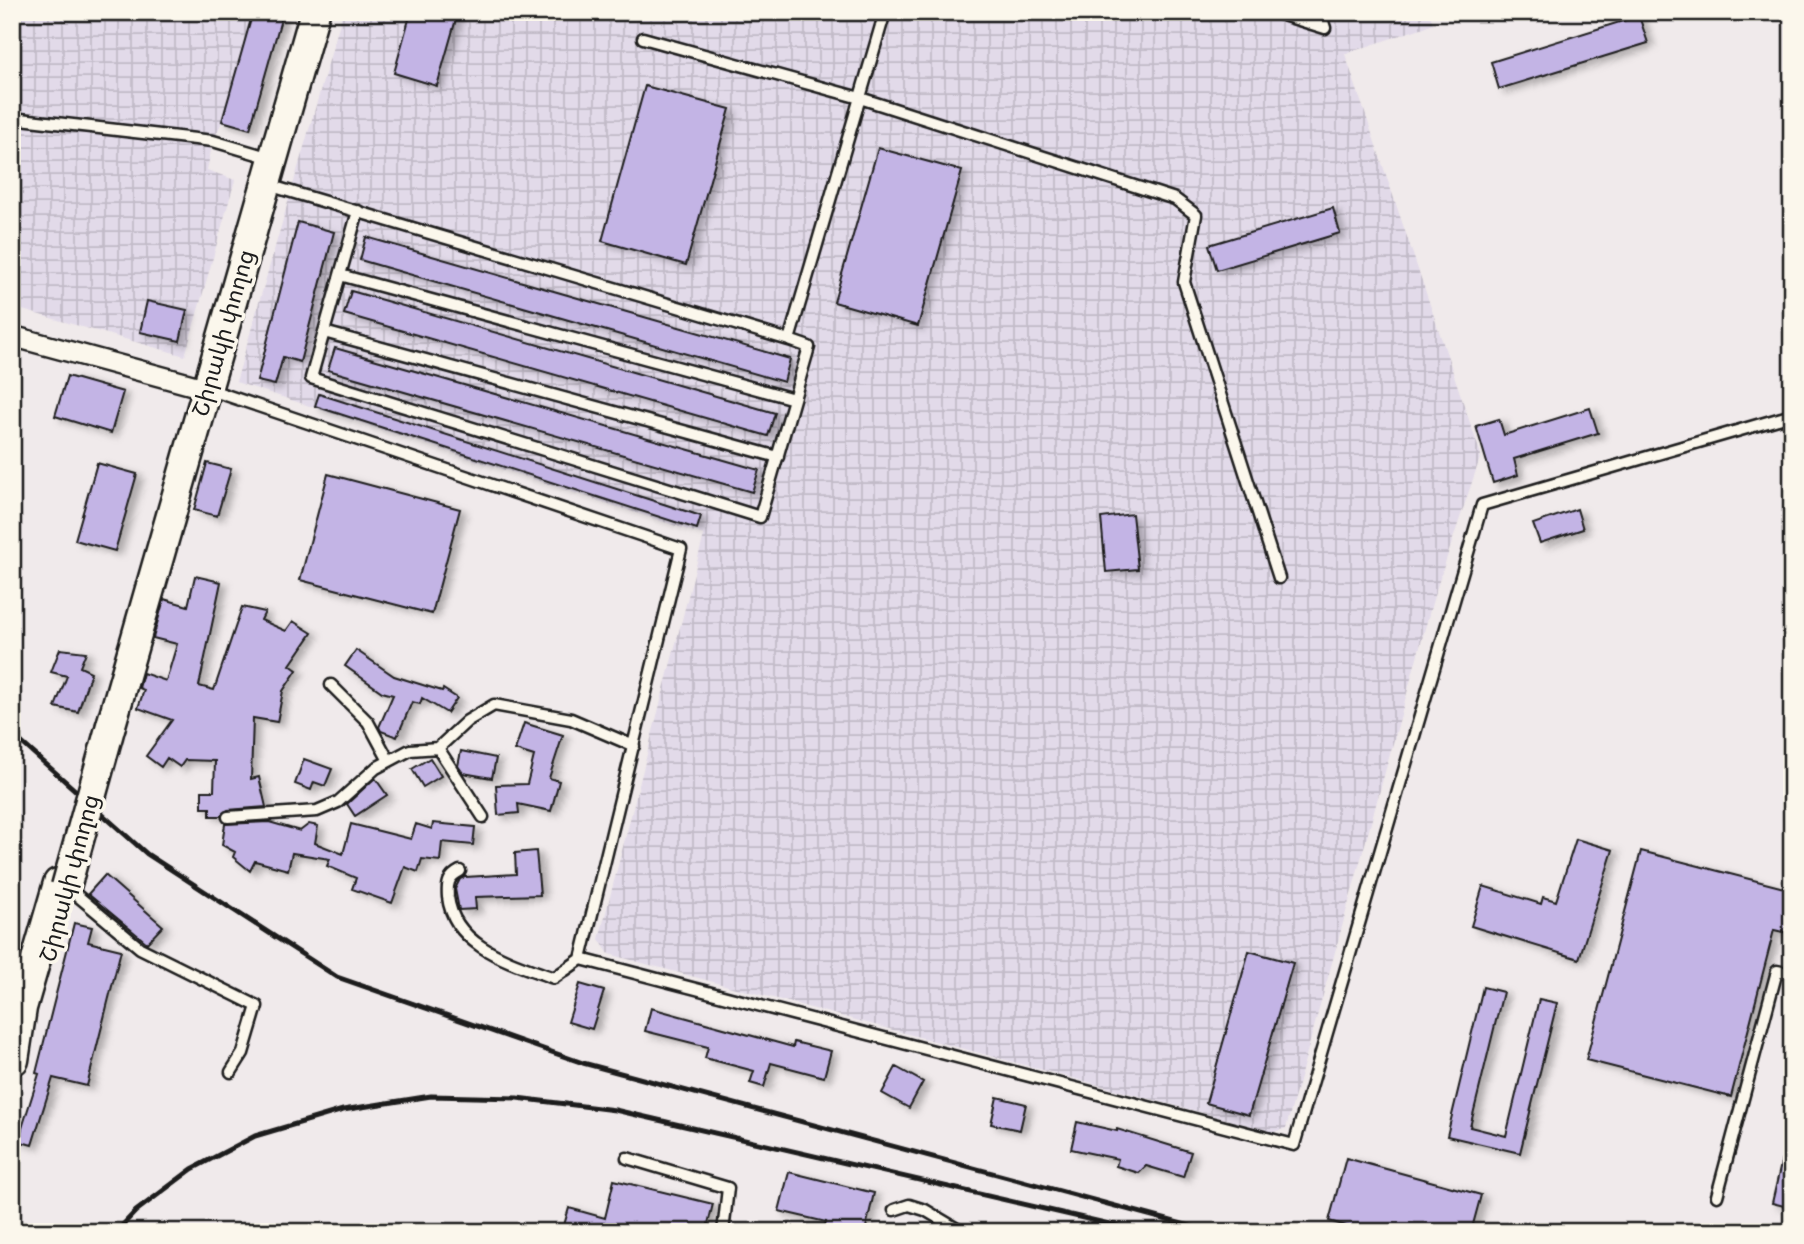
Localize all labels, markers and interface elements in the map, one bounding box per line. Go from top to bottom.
street label: Շիրակի փողոց [184,246,261,420]
street label: Շիրակի փողոց [31,791,106,965]

